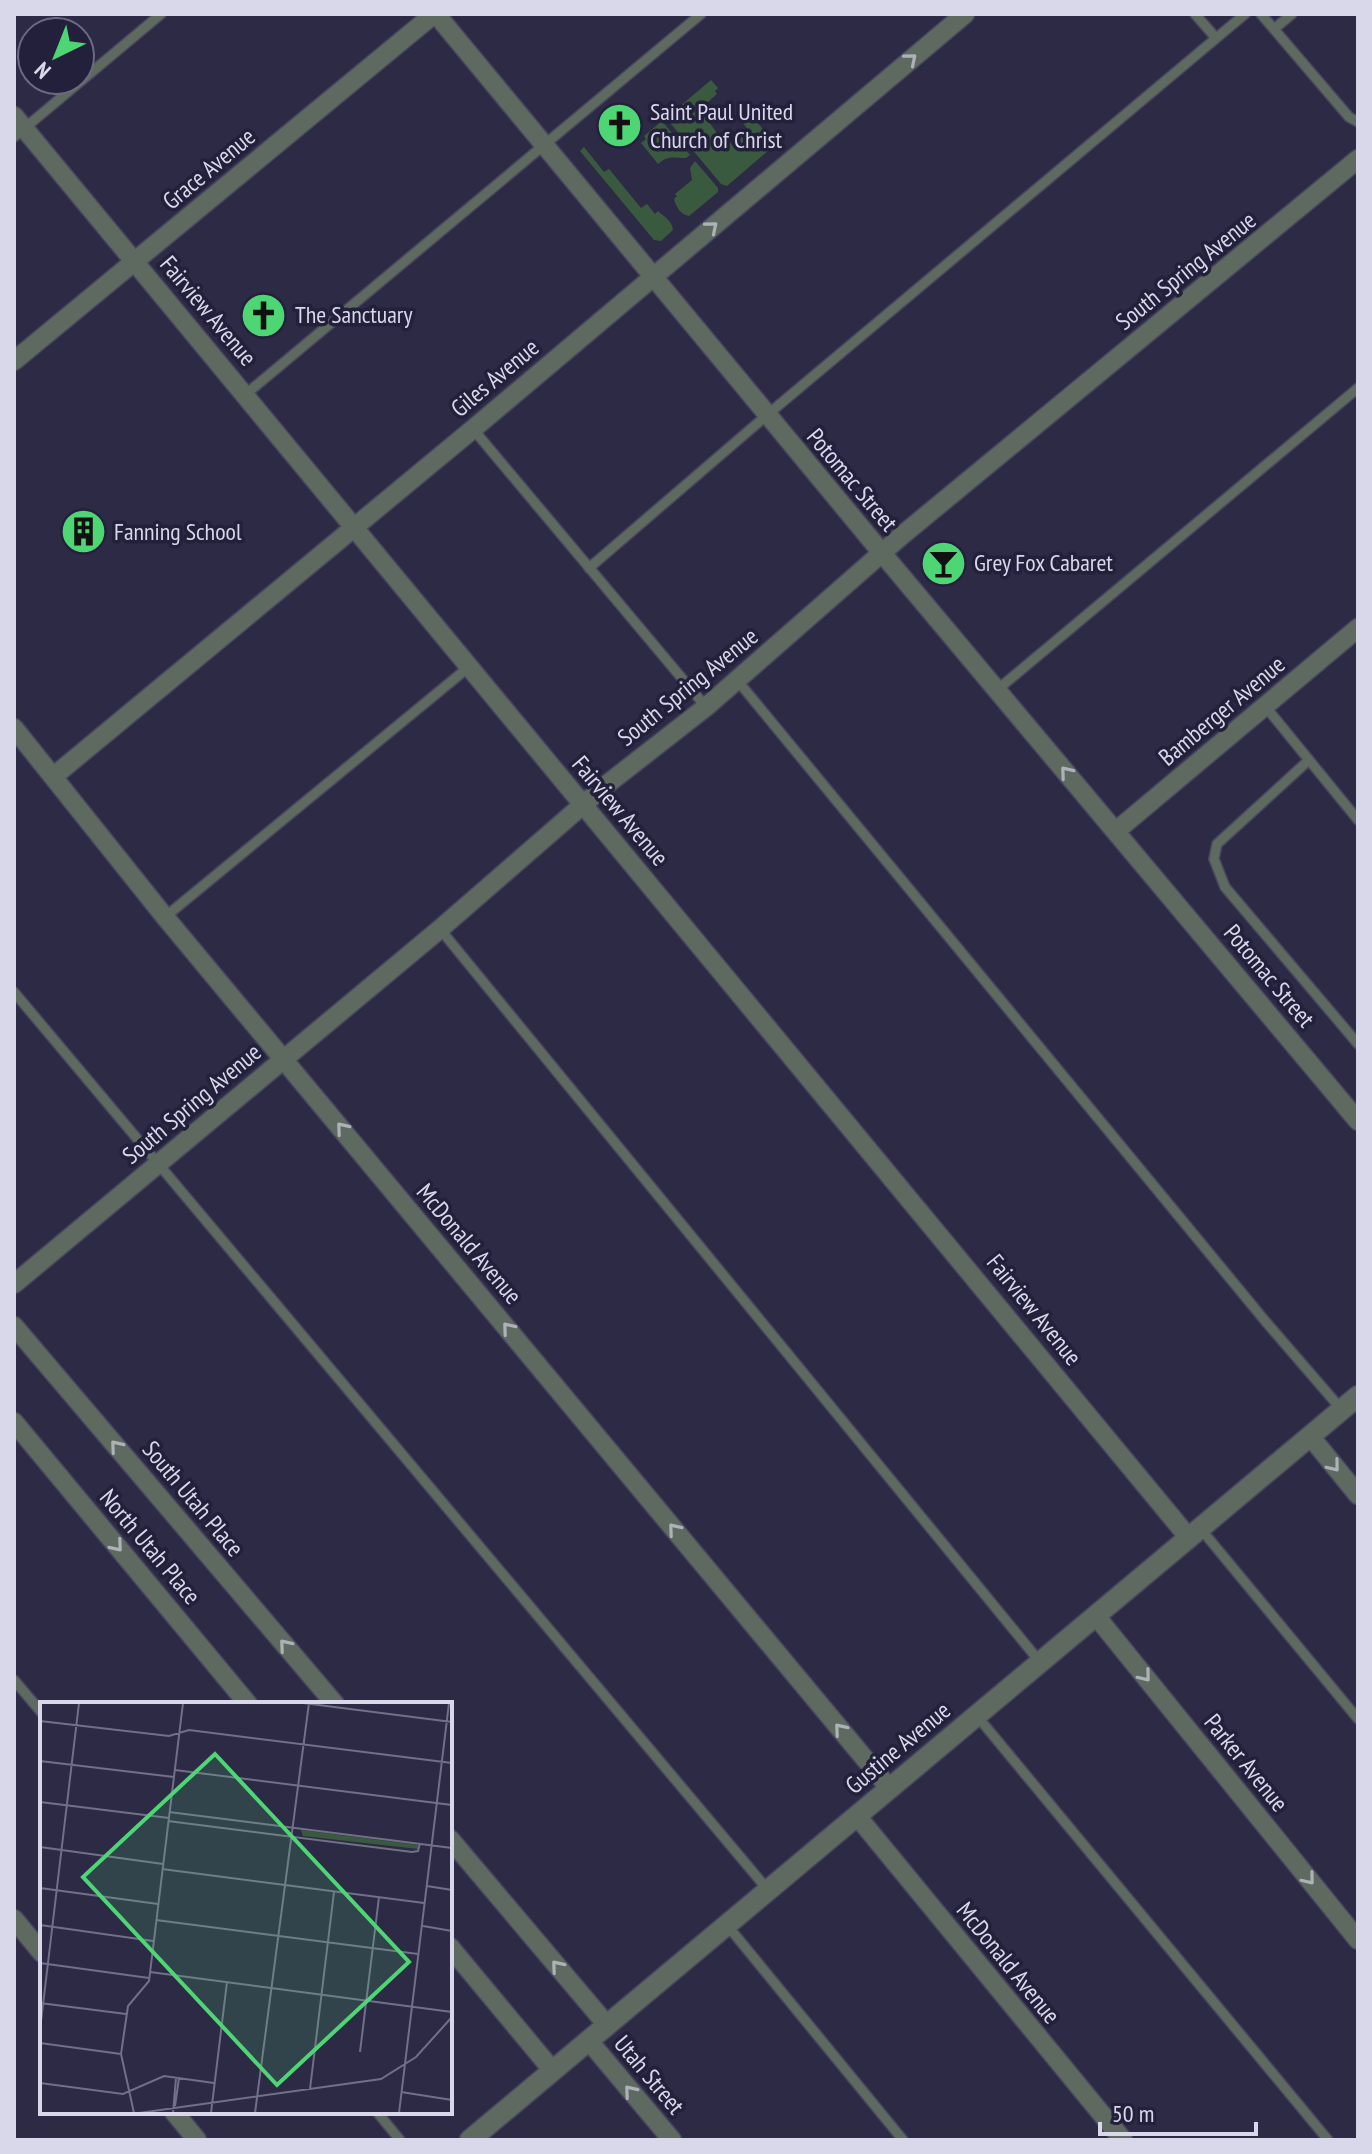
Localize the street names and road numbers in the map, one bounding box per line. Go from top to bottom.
street label: Grace Avenue [156,121,261,216]
street label: South Spring Avenue [1109,204,1262,337]
street label: Fairview Avenue [153,249,263,372]
street label: Giles Avenue [444,332,545,423]
street label: Potomac Street [800,422,905,538]
street label: South Spring Avenue [611,620,764,753]
street label: Bamberger Avenue [1152,649,1291,772]
street label: Fairview Avenue [565,749,675,872]
street label: Potomac Street [1217,918,1322,1034]
street label: South Spring Avenue [116,1037,267,1171]
street label: McDonald Avenue [410,1177,529,1310]
street label: Fairview Avenue [980,1248,1089,1372]
street label: South Utah Place [136,1434,251,1563]
street label: North Utah Place [93,1483,208,1611]
street label: Gustine Avenue [839,1695,957,1801]
street label: Parker Avenue [1198,1707,1295,1818]
street label: McDonald Avenue [950,1895,1067,2030]
street label: Utah Street [607,2029,692,2121]

